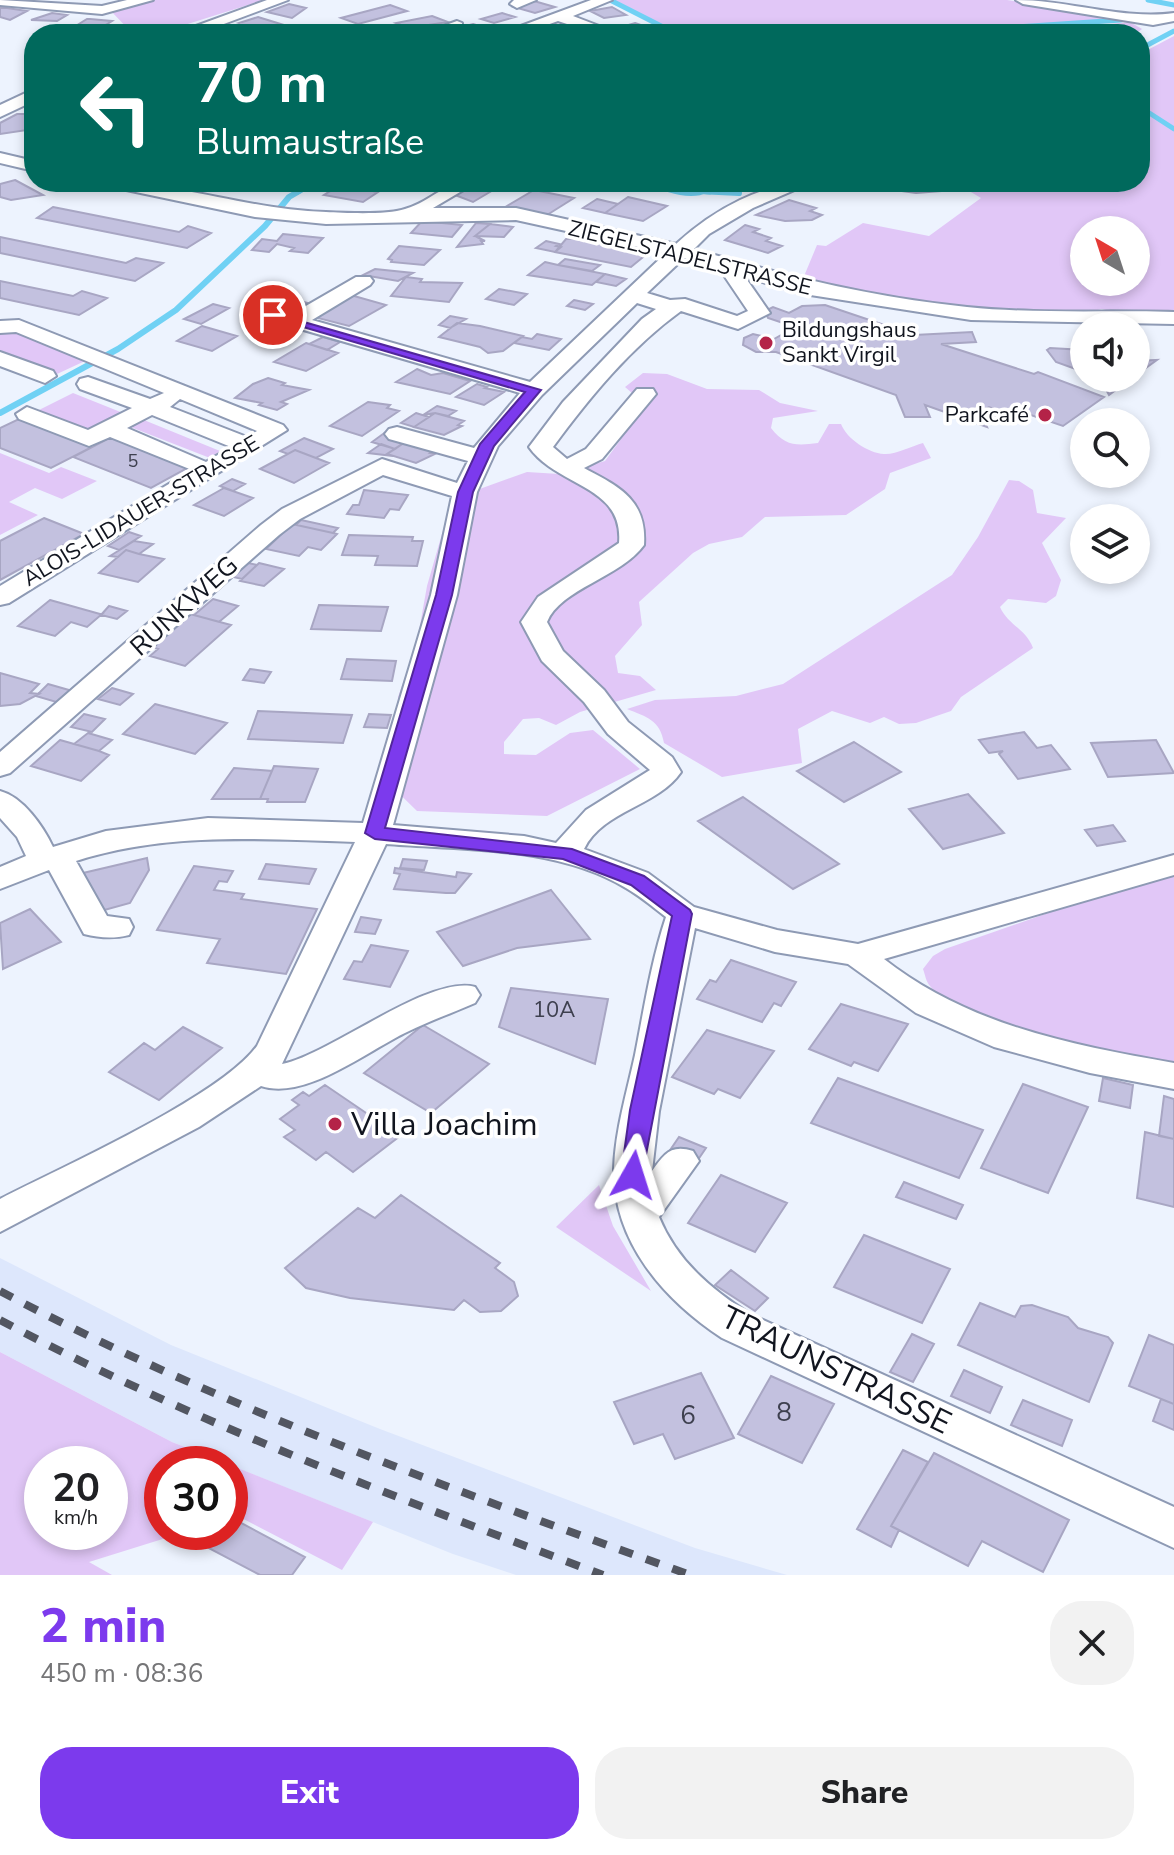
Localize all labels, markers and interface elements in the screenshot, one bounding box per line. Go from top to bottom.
text: 70 m [196,45,327,122]
icon: left [64,56,168,160]
text: Blumaustraße [196,118,424,167]
street label: ZIEGELSTADELSTRASSE [565,213,815,303]
north arrow [1070,216,1150,296]
map controls [1070,216,1150,584]
pin [239,281,307,349]
icon: arrive [251,293,295,337]
button: sound [1070,312,1150,392]
place label: Bildungshaus Sankt Virgil [782,315,917,370]
marker: Bildungshaus Sankt Virgil [757,334,775,352]
place label: Parkcafé [945,400,1029,430]
marker: Parkcafé [1036,406,1054,424]
button: search [1070,408,1150,488]
street label: ALOIS-LIDAUER-STRASSE [17,428,265,594]
house number: 5 [128,449,138,473]
button: layers [1070,504,1150,584]
street label: RUNKWEG [122,548,246,664]
house number: 10A [533,995,575,1025]
place label: Villa Joachim [350,1103,538,1146]
marker: Villa Joachim [326,1115,344,1133]
position arrow [591,1133,675,1217]
street label: TRAUNSTRASSE [714,1296,958,1444]
house number: 8 [776,1395,792,1430]
house number: 6 [680,1398,696,1433]
speed limit sign: 30 [144,1446,248,1550]
text: 20 [52,1461,100,1515]
text: km/h [54,1504,98,1531]
text: 2 min [40,1593,166,1659]
button: close [1050,1601,1134,1685]
text: 450 m · 08:36 [40,1656,203,1691]
button: Exit [40,1747,579,1839]
button: Share [595,1747,1134,1839]

